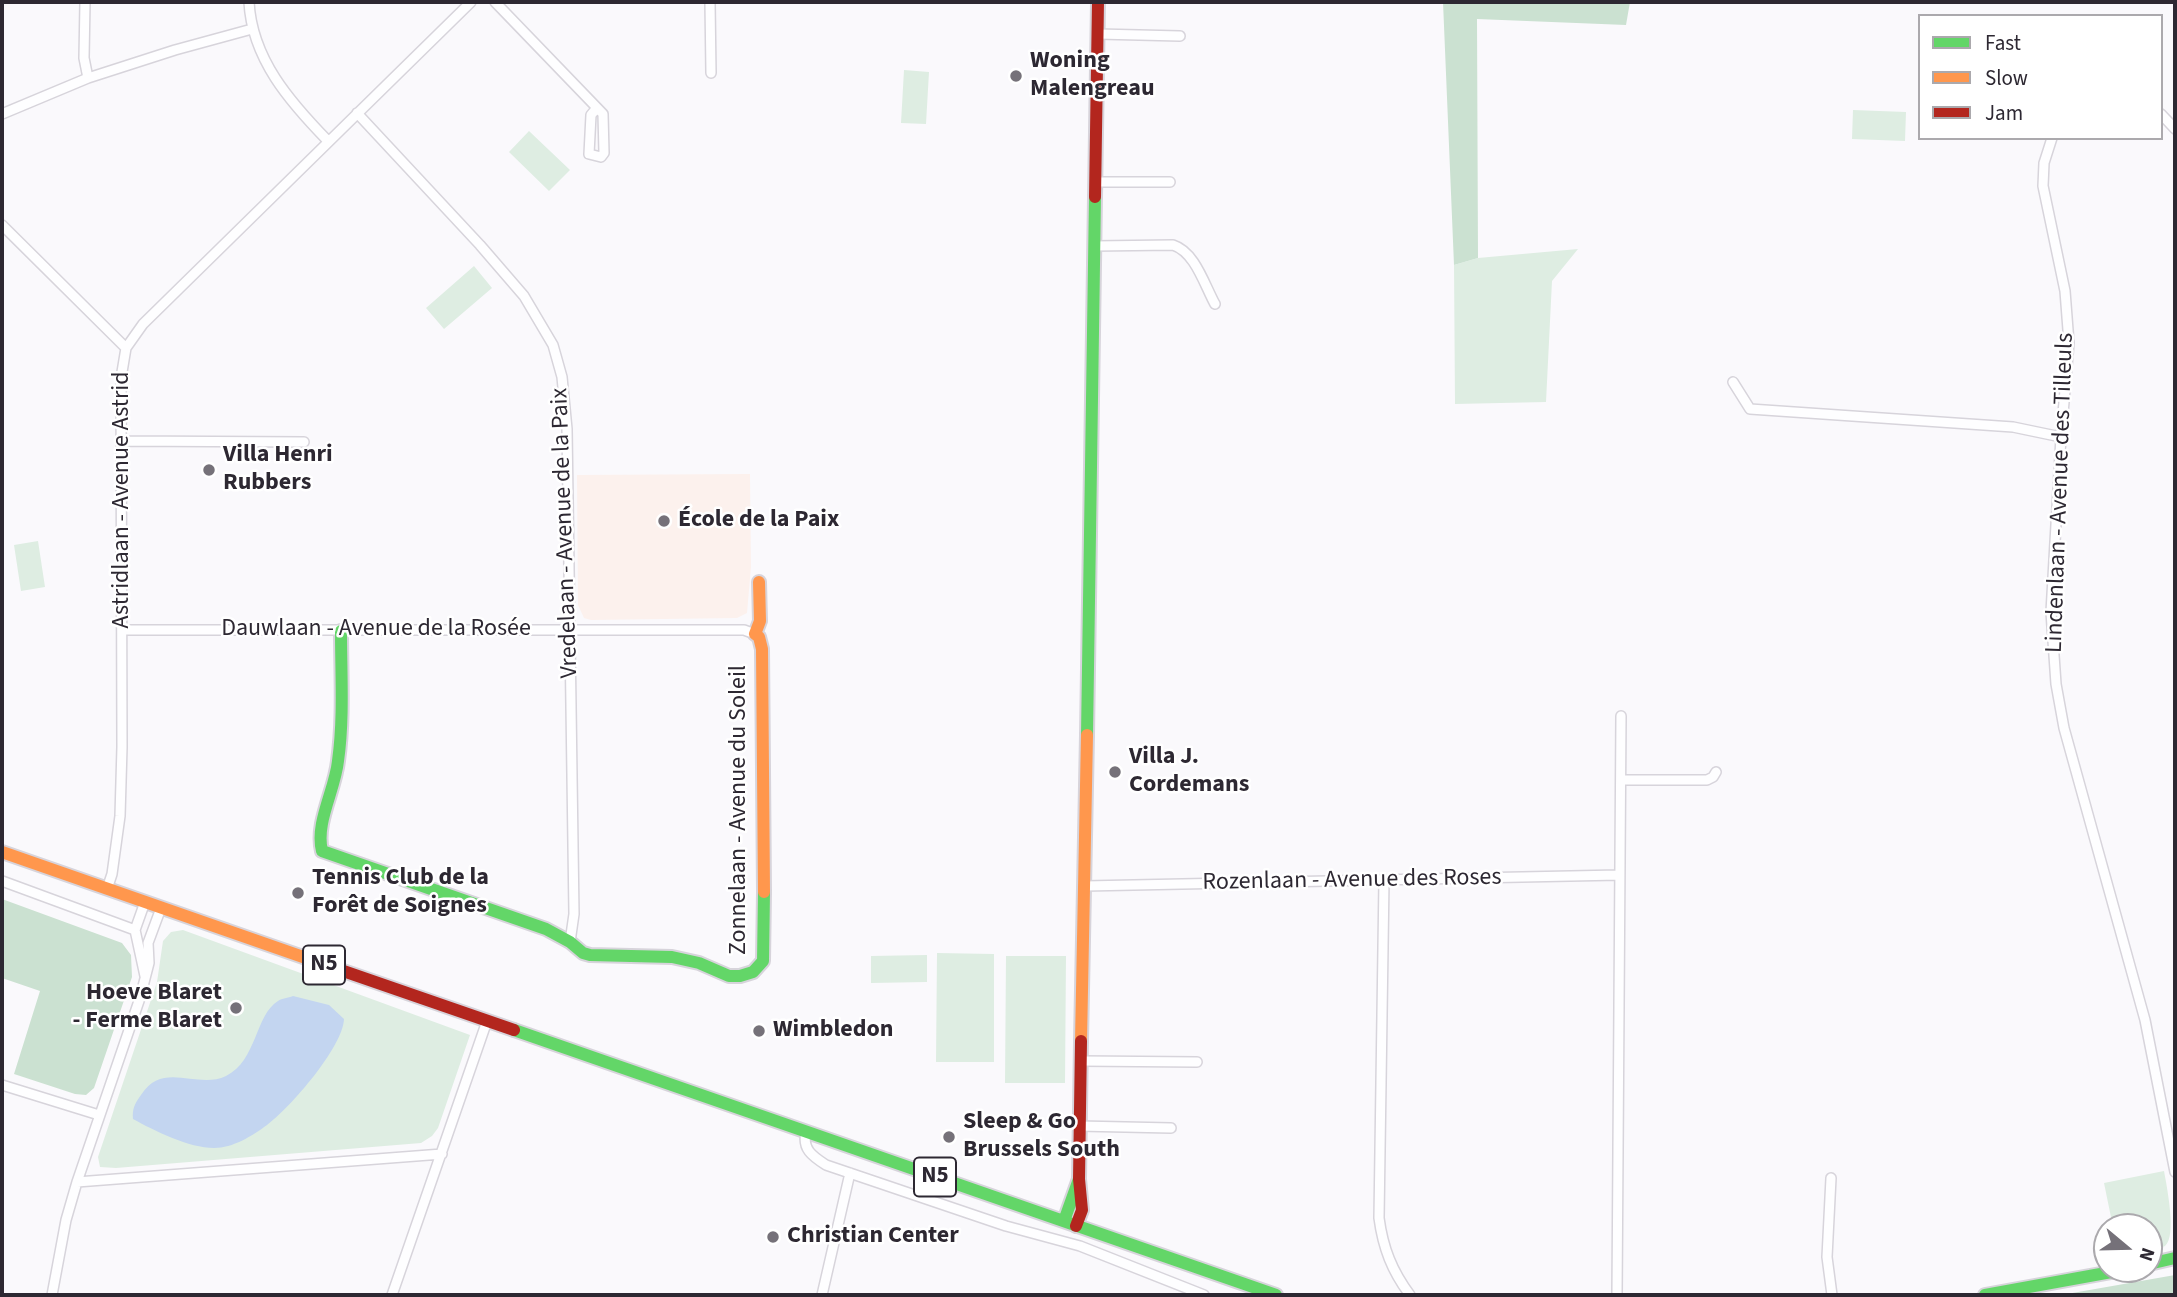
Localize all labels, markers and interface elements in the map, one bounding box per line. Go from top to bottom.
legend [1918,14,2163,140]
text: Fast [1985,28,2021,58]
place label: Woning Malengreau [1030,48,1155,104]
text: Slow [1985,63,2028,93]
marker: Woning Malengreau [1008,68,1024,84]
text: Jam [1985,98,2023,128]
street label: Lindenlaan - Avenue des Tilleuls [2041,332,2081,654]
street label: Astridlaan - Avenue Astrid [109,372,137,628]
street label: Vredelaan - Avenue de la Paix [547,387,585,679]
place label: Villa Henri Rubbers [223,442,333,498]
marker: Villa Henri Rubbers [201,462,217,478]
place label: École de la Paix [678,507,839,535]
marker: École de la Paix [656,513,672,529]
street label: Dauwlaan - Avenue de la Rosée [221,616,531,644]
street label: Zonnelaan - Avenue du Soleil [726,665,754,955]
place label: Villa J. Cordemans [1129,744,1249,800]
marker: Villa J. Cordemans [1107,764,1123,780]
street label: Rozenlaan - Avenue des Roses [1202,864,1502,898]
place label: Tennis Club de la Forêt de Soignes [312,865,489,921]
marker: Tennis Club de la Forêt de Soignes [290,885,306,901]
road number: N5 [303,946,345,984]
place label: Hoeve Blaret - Ferme Blaret [73,980,222,1036]
marker: Hoeve Blaret - Ferme Blaret [228,1000,244,1016]
place label: Wimbledon [773,1017,894,1045]
marker: Wimbledon [751,1023,767,1039]
place label: Sleep & Go Brussels South [963,1109,1120,1165]
marker: Sleep & Go Brussels South [941,1129,957,1145]
road number: N5 [914,1158,956,1196]
north arrow [2093,1213,2163,1283]
place label: Christian Center [787,1223,959,1251]
marker: Christian Center [765,1229,781,1245]
text: N [2132,1244,2161,1265]

